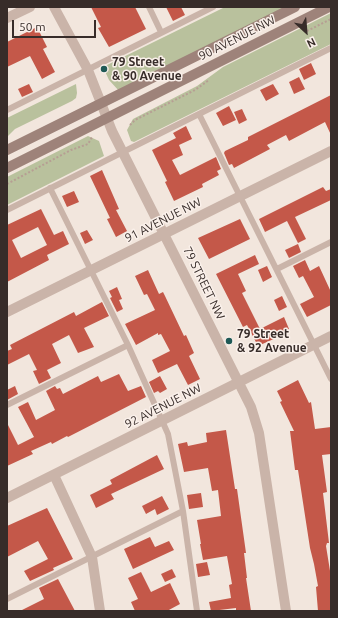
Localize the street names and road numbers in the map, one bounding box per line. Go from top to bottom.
street label: 90 AVENUE NW [196,13,278,63]
street label: 91 AVENUE NW [122,195,204,245]
street label: 79 STREET NW [180,244,228,322]
street label: 92 AVENUE NW [122,381,204,431]

